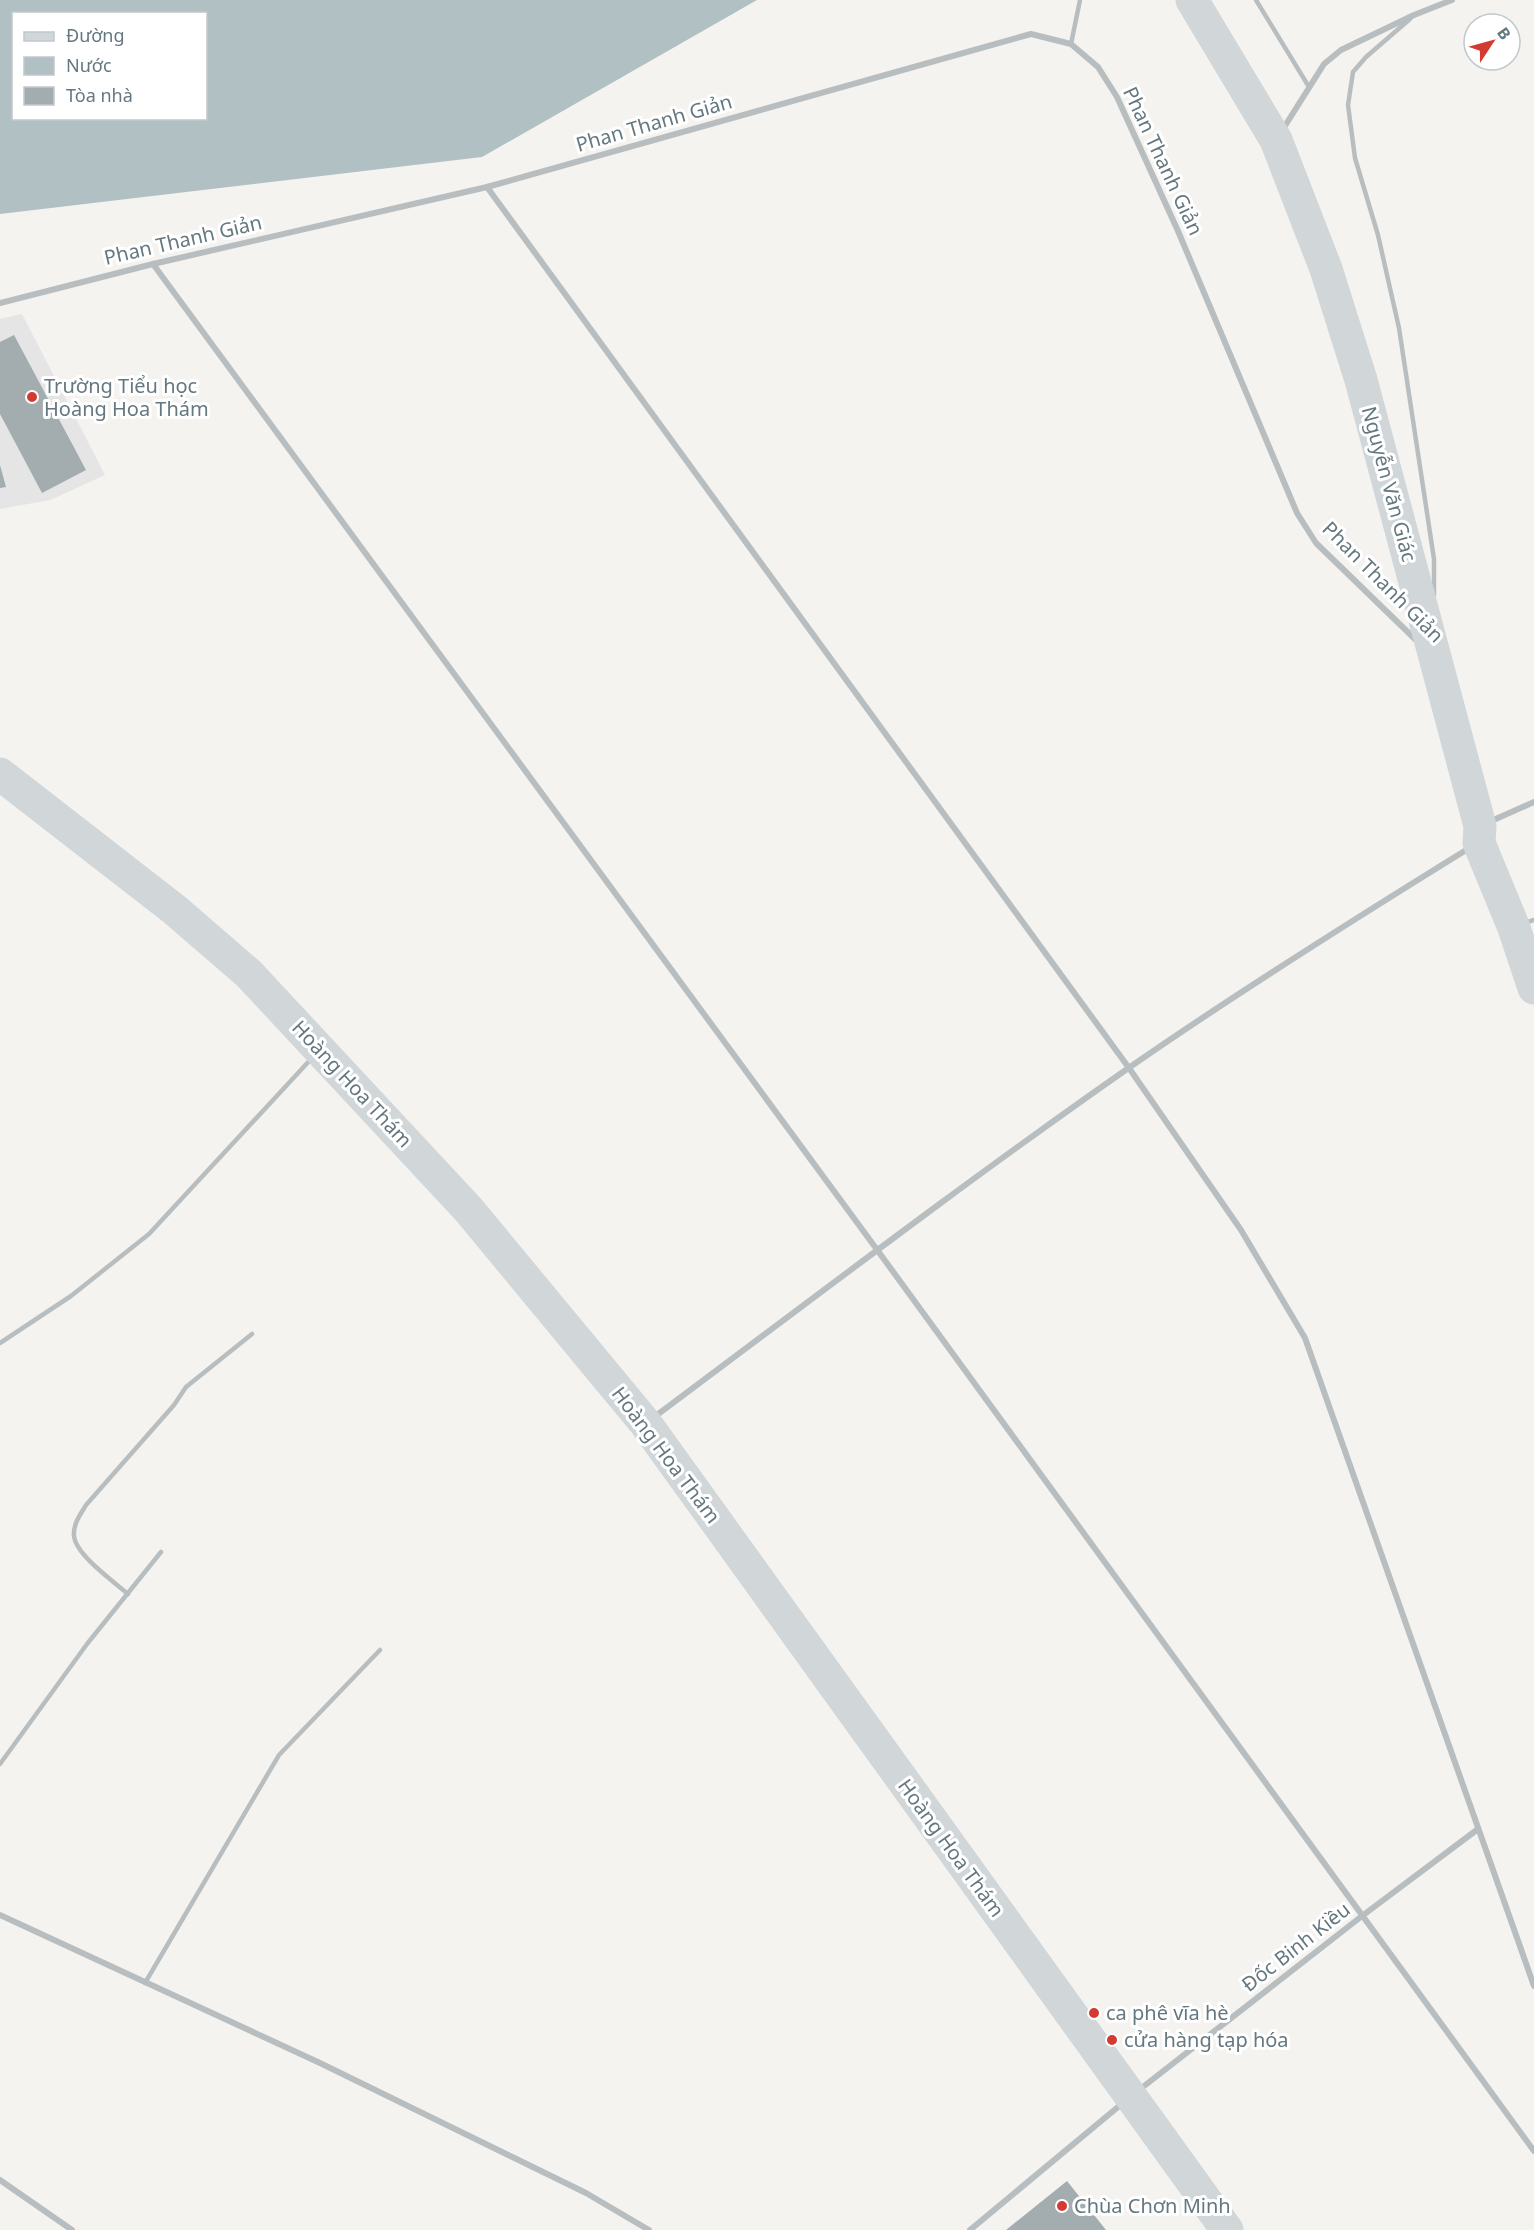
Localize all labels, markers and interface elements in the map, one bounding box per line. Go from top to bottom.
legend [12,12,207,120]
north arrow [1462,12,1522,72]
text: B [1492,22,1516,44]
text: Đường [66,23,125,47]
text: Nước [66,53,112,77]
street label: Phan Thanh Giản [1117,82,1210,240]
text: Tòa nhà [66,83,133,107]
street label: Phan Thanh Giản [573,87,735,158]
street label: Phan Thanh Giản [101,208,264,271]
place label: Trường Tiểu học Hoàng Hoa Thám [44,372,209,422]
marker: Trường Tiểu học Hoàng Hoa Thám [25,390,39,404]
street label: Nguyễn Văn Giác [1356,403,1423,565]
street label: Phan Thanh Giản [1317,515,1450,648]
street label: Hoàng Hoa Thám [286,1014,418,1153]
street label: Hoàng Hoa Thám [606,1381,727,1529]
street label: Hoàng Hoa Thám [892,1773,1011,1922]
street label: Đốc Binh Kiều [1236,1896,1356,1997]
place label: ca phê vĩa hè [1106,1999,1229,2026]
marker: ca phê vĩa hè [1087,2006,1101,2020]
place label: cửa hàng tạp hóa [1124,2026,1289,2053]
marker: cửa hàng tạp hóa [1105,2033,1119,2047]
place label: Chùa Chơn Minh [1074,2192,1231,2219]
marker: Chùa Chơn Minh [1055,2199,1069,2213]

